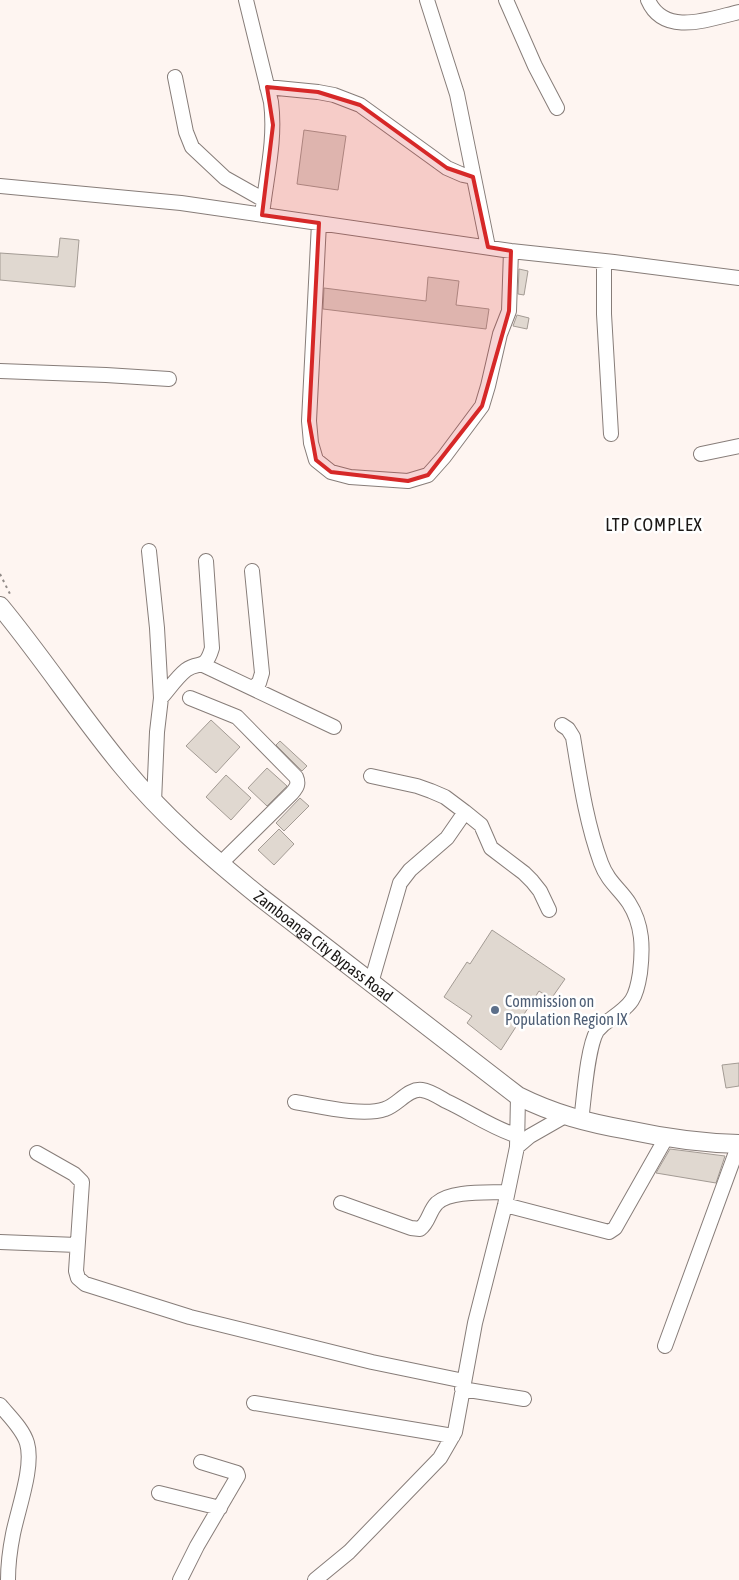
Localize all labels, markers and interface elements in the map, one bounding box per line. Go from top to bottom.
district label: LTP COMPLEX [605,514,703,535]
street label: Zamboanga City Bypass Road [251,887,397,1005]
place label: Commission on Population Region IX [505,992,628,1029]
marker: Commission on Population Region IX [489,1004,501,1016]

